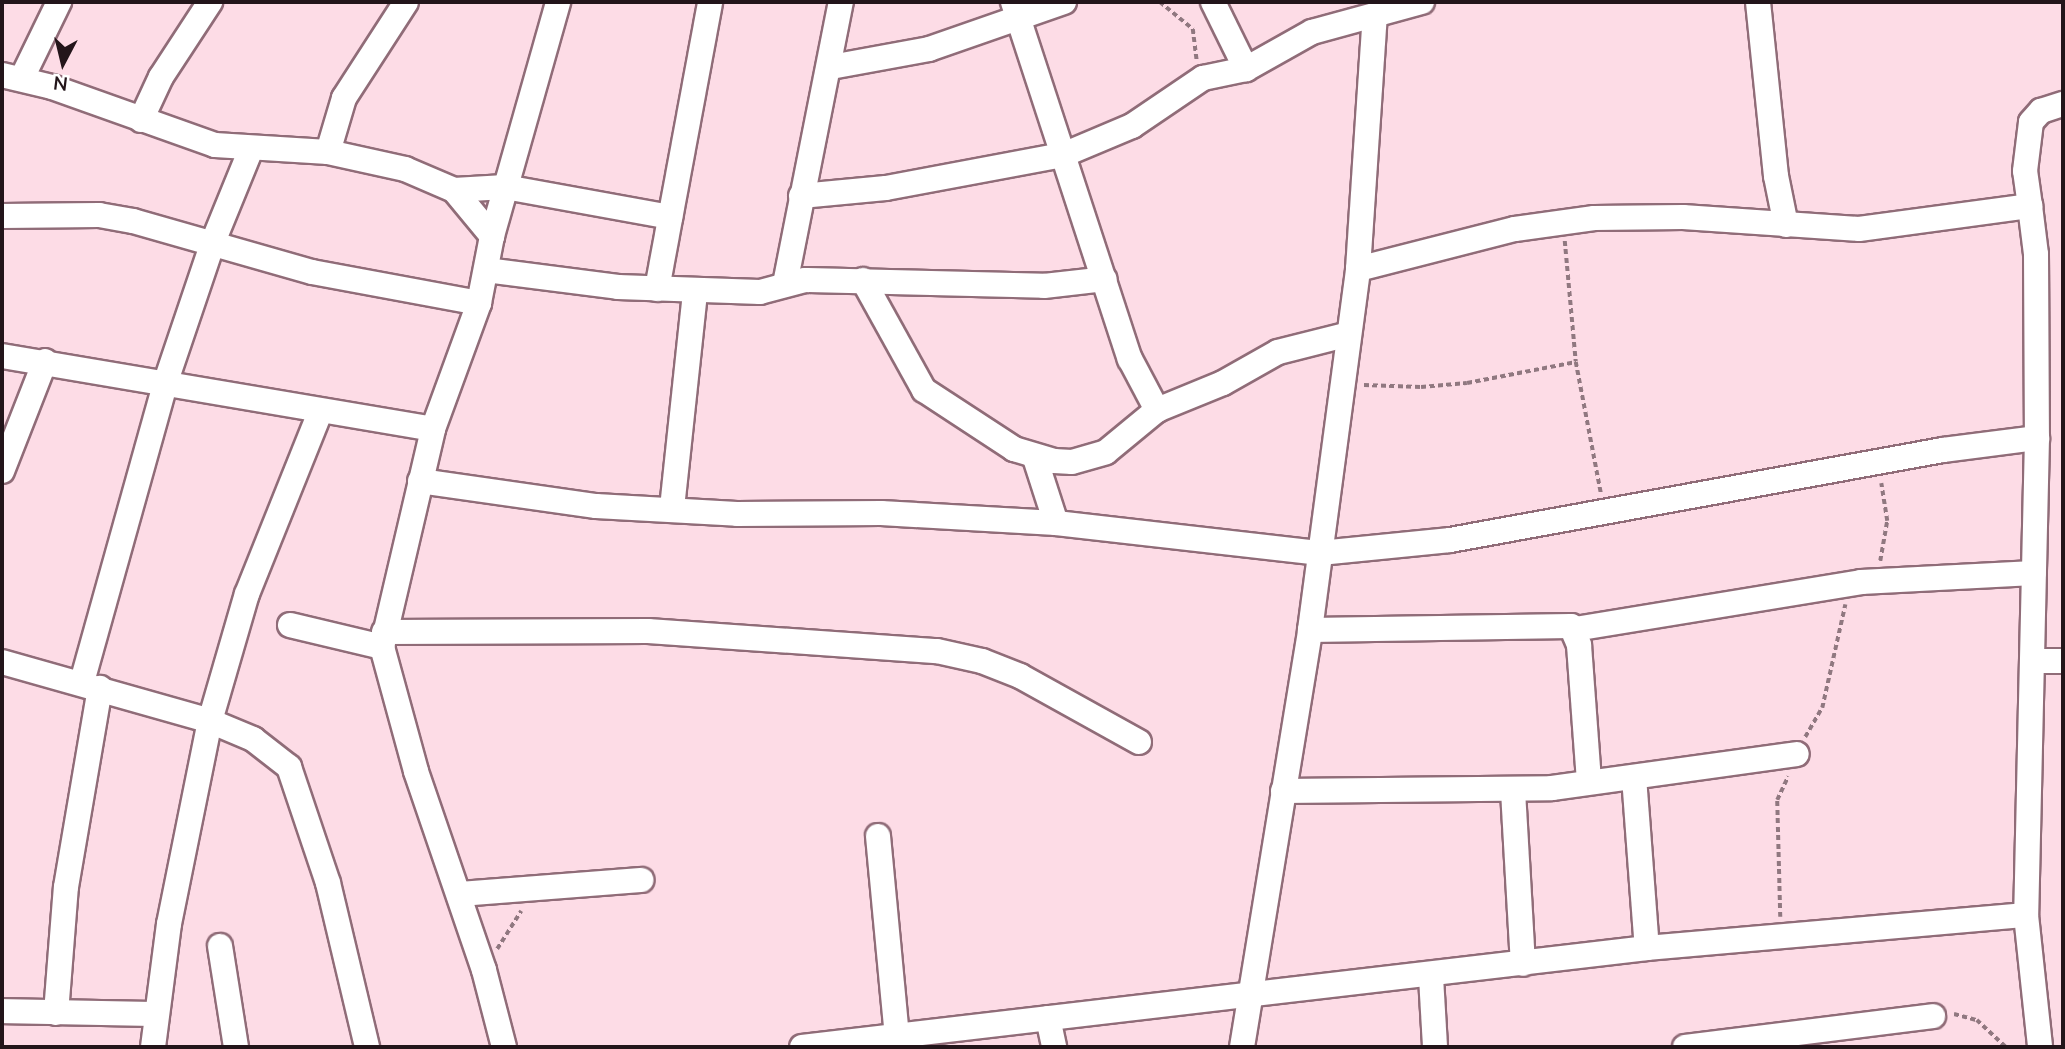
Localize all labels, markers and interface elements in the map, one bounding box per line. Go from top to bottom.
north arrow [28,28,98,98]
text: N [52,71,69,97]

